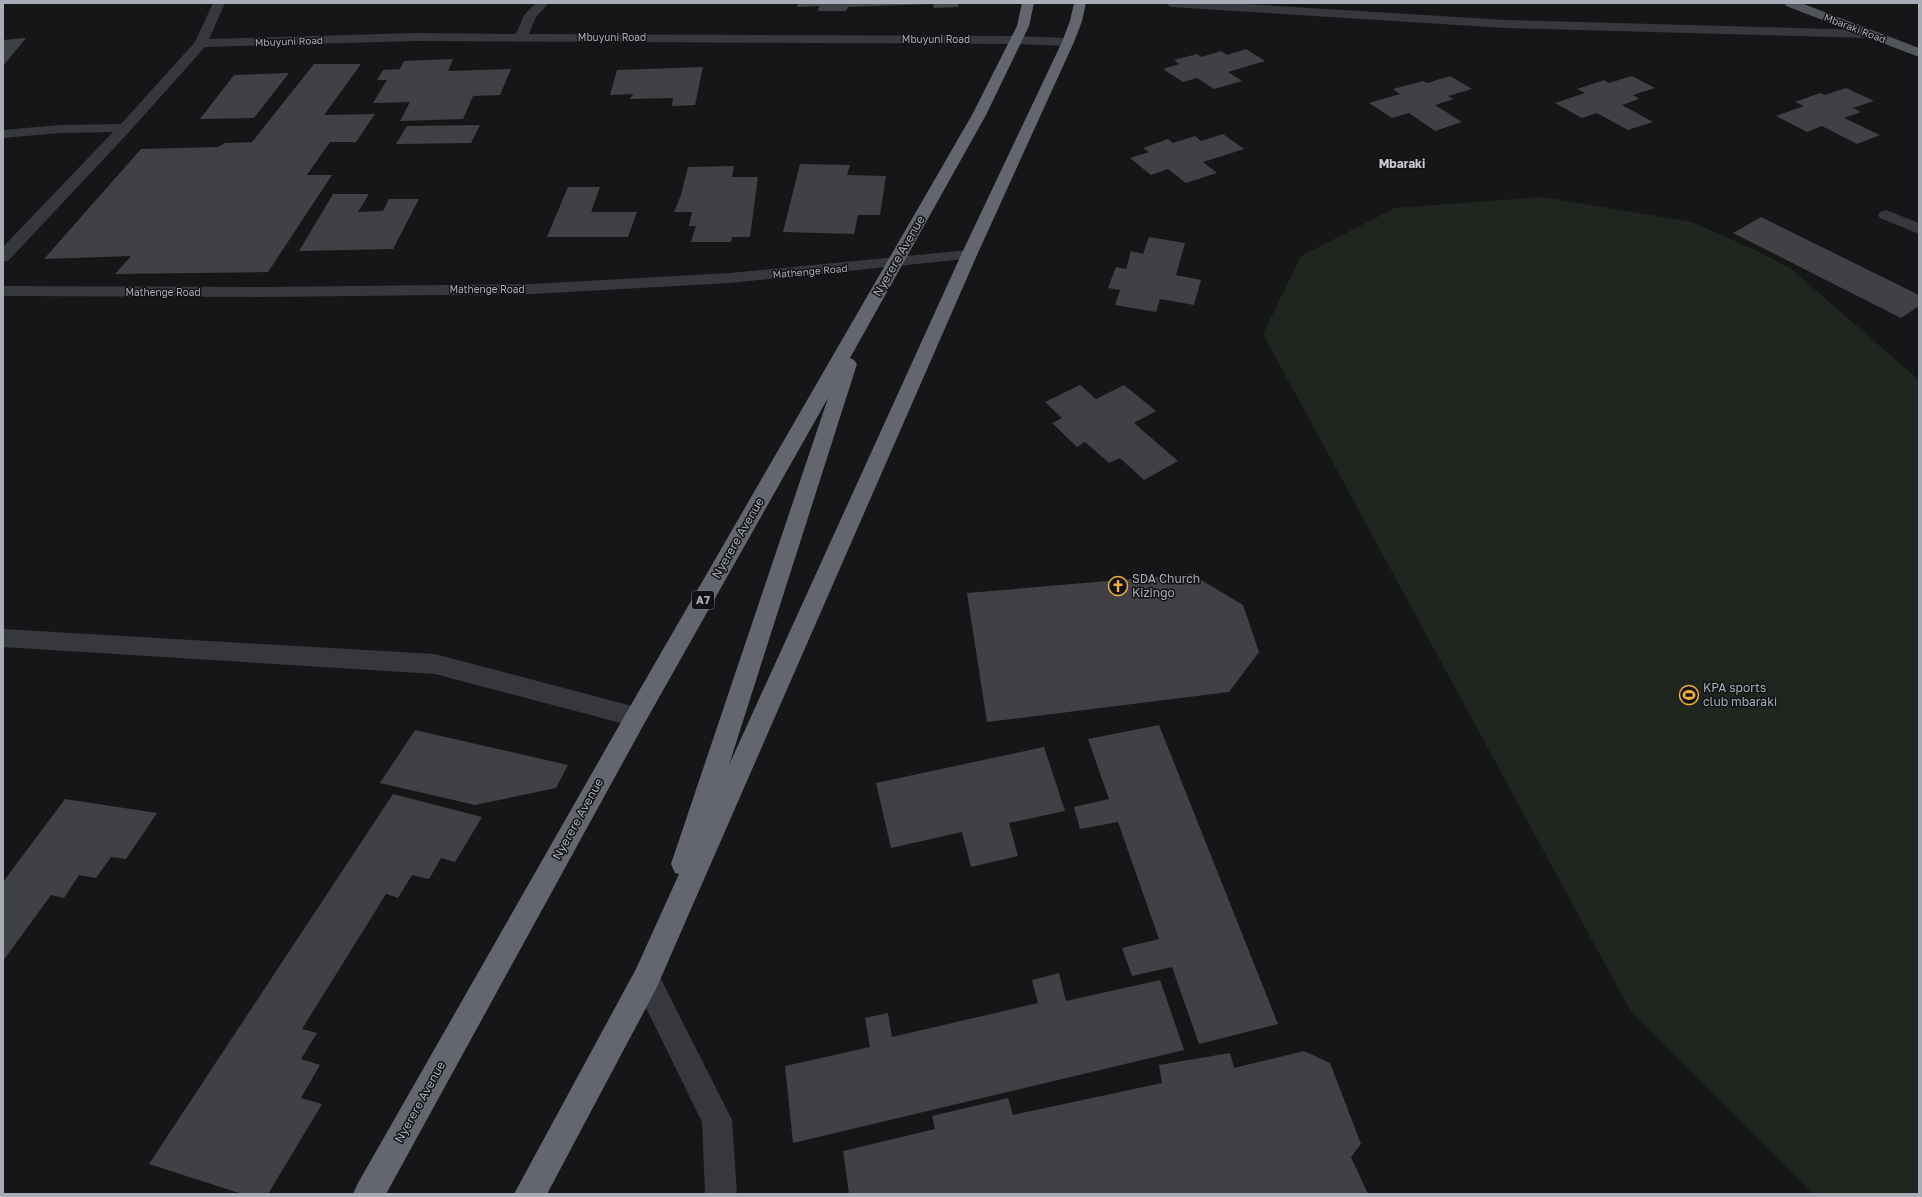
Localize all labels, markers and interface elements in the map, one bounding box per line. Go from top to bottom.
street label: Mbaraki Road [1822,11,1888,45]
street label: Mbuyuni Road [578,31,646,43]
street label: Mbuyuni Road [902,33,970,45]
street label: Mbuyuni Road [255,34,323,48]
district label: Mbaraki [1379,156,1425,171]
street label: Nyerere Avenue [869,213,928,299]
street label: Mathenge Road [772,262,848,280]
street label: Mathenge Road [449,283,525,295]
street label: Mathenge Road [125,286,201,298]
street label: Nyerere Avenue [708,495,767,581]
place label: SDA Church Kizingo [1132,571,1200,600]
church icon: SDA Church Kizingo [1107,575,1129,597]
road number: A7 [692,591,714,609]
place label: KPA sports club mbaraki [1703,680,1777,709]
sports icon: KPA sports club mbaraki [1678,684,1700,706]
street label: Nyerere Avenue [549,775,606,862]
street label: Nyerere Avenue [391,1058,448,1145]

